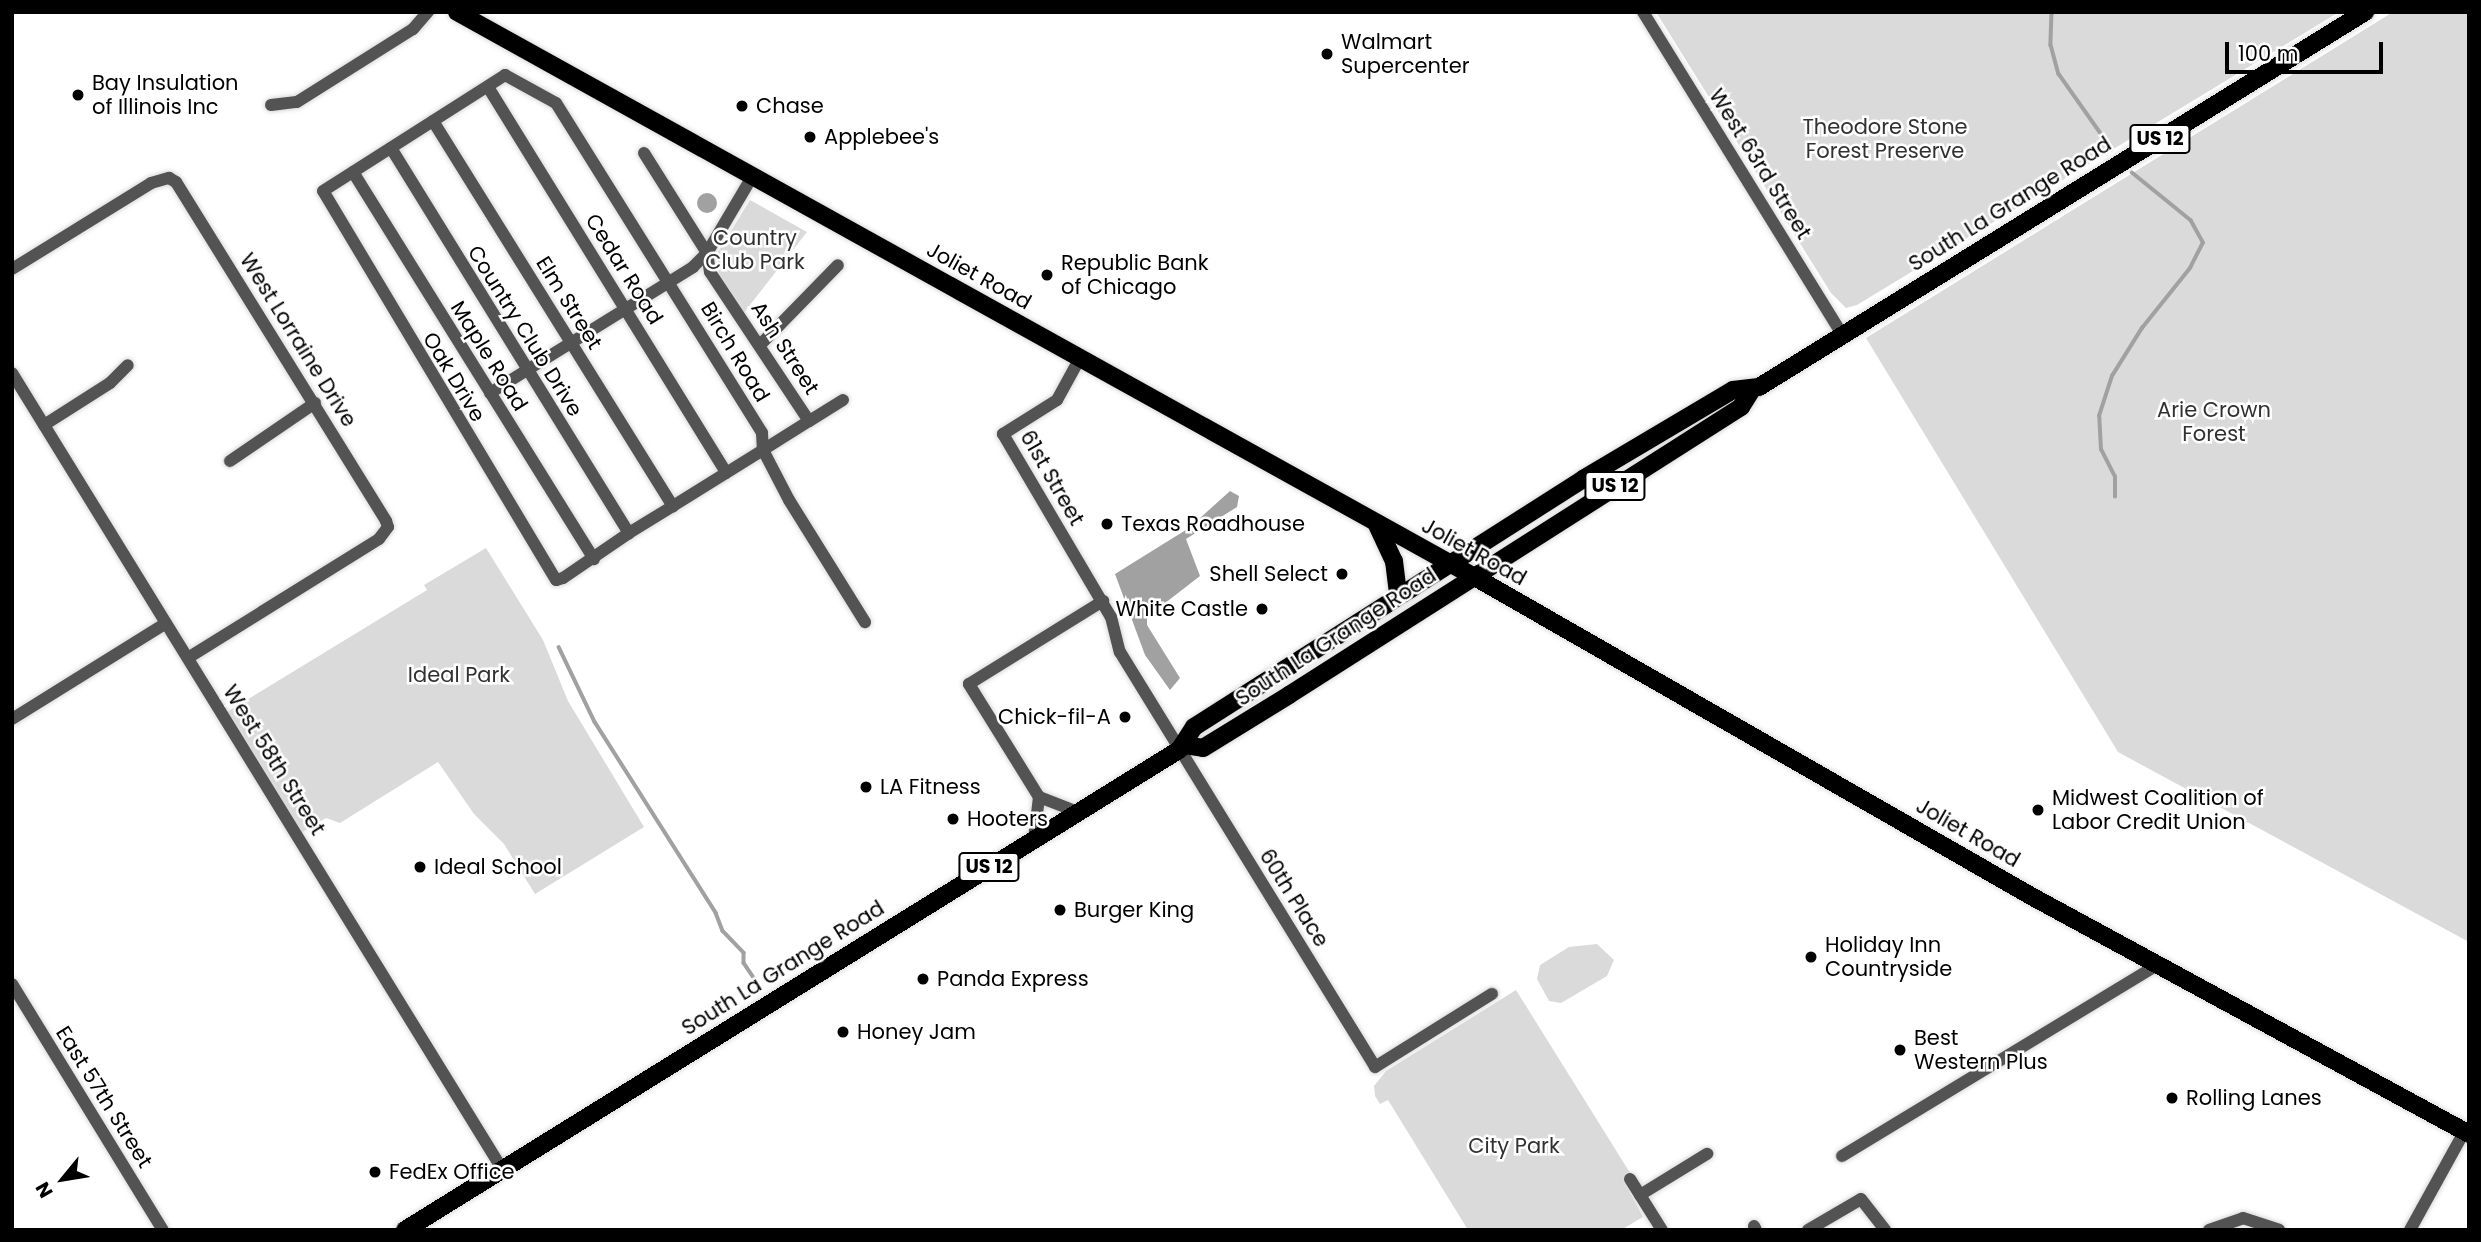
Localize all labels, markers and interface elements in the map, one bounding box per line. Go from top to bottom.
scale bar [2229,28,2386,72]
place label: Walmart Supercenter [1341,29,1470,79]
text: 100 m [2238,39,2298,68]
marker: Walmart Supercenter [1319,46,1335,62]
place label: Bay Insulation of Illinois Inc [92,70,239,120]
street label: West 63rd Street [1704,84,1816,244]
marker: Bay Insulation of Illinois Inc [70,87,86,103]
place label: Chase [756,93,824,119]
marker: Chase [734,98,750,114]
park label: Theodore Stone Forest Preserve [1802,114,1968,164]
place label: Applebee's [824,124,939,150]
road number: US 12 [2128,124,2192,154]
marker: Applebee's [802,129,818,145]
street label: South La Grange Road [1904,131,2116,277]
street label: Cedar Road [580,209,668,329]
park label: Country Club Park [705,225,805,275]
street label: Joliet Road [922,237,1036,315]
street label: Country Club Drive [462,241,588,421]
street label: West Lorraine Drive [234,249,362,431]
place label: Republic Bank of Chicago [1061,250,1209,300]
street label: Elm Street [531,252,607,354]
marker: Republic Bank of Chicago [1039,267,1055,283]
street label: Maple Road [445,296,533,416]
street label: Birch Road [695,297,775,407]
street label: Ash Street [746,297,824,399]
street label: Oak Drive [418,328,490,426]
park label: Arie Crown Forest [2157,397,2271,447]
street label: 61st Street [1015,426,1089,530]
road number: US 12 [1584,471,1646,502]
place label: Texas Roadhouse [1121,511,1305,537]
street label: Joliet Road [1417,513,1531,591]
marker: Texas Roadhouse [1099,516,1115,532]
place label: Shell Select [1209,561,1328,587]
street label: South La Grange Road [1231,563,1441,711]
marker: Shell Select [1334,566,1350,582]
place label: White Castle [1115,596,1248,622]
marker: White Castle [1254,601,1270,617]
park label: Ideal Park [408,662,510,688]
street label: West 58th Street [218,680,330,840]
place label: Chick-fil-A [998,704,1111,730]
marker: Chick-fil-A [1117,709,1133,725]
place label: LA Fitness [880,774,981,800]
marker: LA Fitness [858,779,874,795]
place label: Midwest Coalition of Labor Credit Union [2052,785,2264,835]
street label: Joliet Road [1912,793,2024,873]
marker: Midwest Coalition of Labor Credit Union [2030,802,2046,818]
place label: Hooters [967,806,1048,832]
marker: Hooters [945,811,961,827]
street label: 60th Place [1254,844,1334,952]
road number: US 12 [958,852,1020,882]
place label: Ideal School [434,854,562,880]
marker: Ideal School [412,859,428,875]
street label: South La Grange Road [677,895,889,1041]
place label: Burger King [1074,897,1194,923]
marker: Burger King [1052,902,1068,918]
place label: Holiday Inn Countryside [1825,932,1952,982]
marker: Holiday Inn Countryside [1803,949,1819,965]
place label: Panda Express [937,966,1089,992]
marker: Panda Express [915,971,931,987]
place label: Honey Jam [857,1019,976,1045]
street label: East 57th Street [50,1022,158,1172]
marker: Honey Jam [835,1024,851,1040]
place label: Best Western Plus [1914,1025,2048,1075]
marker: Best Western Plus [1892,1042,1908,1058]
place label: Rolling Lanes [2186,1085,2322,1111]
marker: Rolling Lanes [2164,1090,2180,1106]
park label: City Park [1468,1133,1560,1159]
north arrow [28,1144,98,1214]
place label: FedEx Office [389,1159,514,1185]
marker: FedEx Office [367,1164,383,1180]
text: N [29,1177,60,1203]

